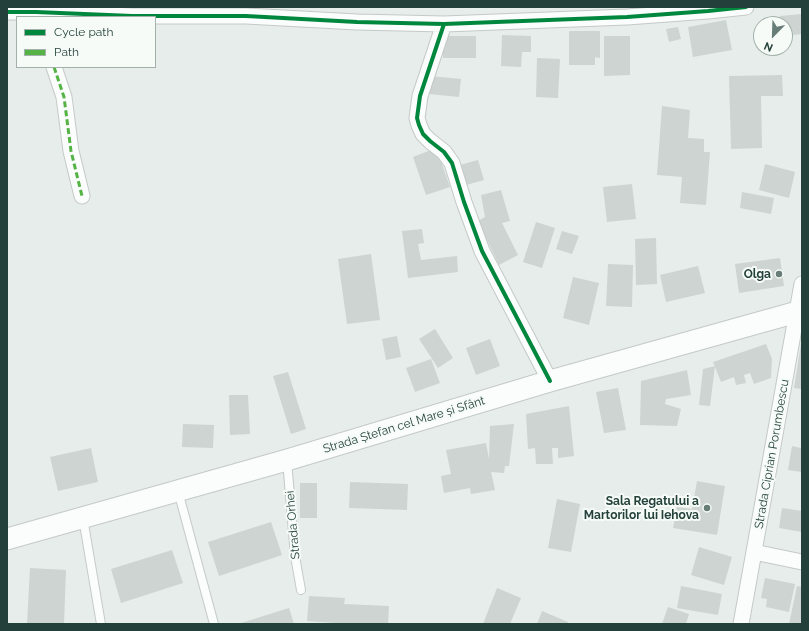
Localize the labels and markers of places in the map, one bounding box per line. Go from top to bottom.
place label: Olga [744,267,771,281]
marker: Olga [774,269,784,279]
place label: Sala Regatului a Martorilor lui Iehova [584,494,699,522]
marker: Sala Regatului a Martorilor lui Iehova [702,503,712,513]

